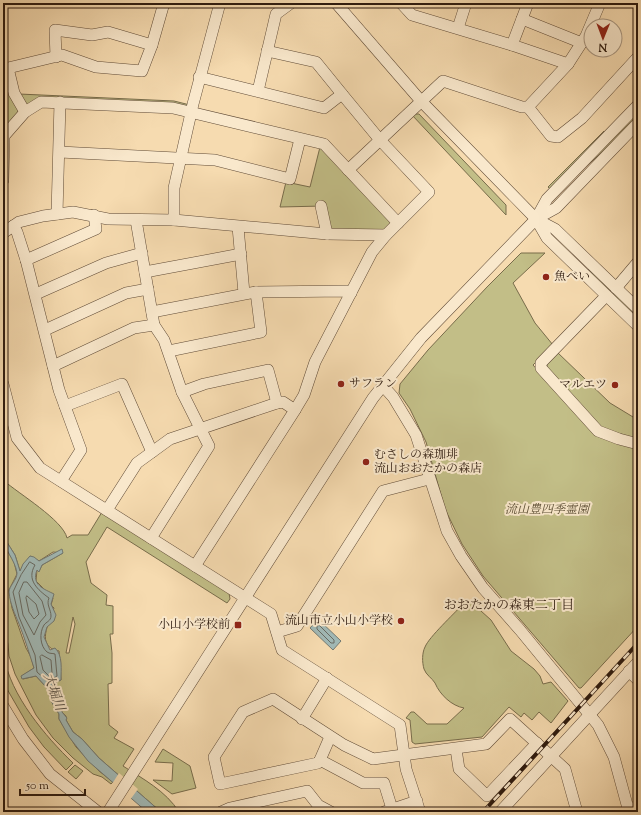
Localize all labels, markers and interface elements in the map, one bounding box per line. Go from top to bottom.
north arrow [583,18,623,58]
text: N [598,39,608,55]
place label: 魚べい [554,268,590,286]
marker: 魚べい [541,272,551,282]
place label: サフラン [349,375,397,393]
place label: マルエツ [559,376,607,394]
marker: サフラン [336,379,346,389]
marker: マルエツ [610,380,620,390]
place label: むさしの森珈琲 流山おおたかの森店 [374,446,482,478]
marker: むさしの森珈琲 流山おおたかの森店 [361,457,371,467]
park label: 流山豊四季霊園 [505,501,591,519]
district label: おおたかの森東二丁目 [444,597,574,615]
place label: 流山市立小山小学校 [285,612,393,630]
place label: 小山小学校前 [158,616,230,634]
marker: 流山市立小山小学校 [396,616,406,626]
marker: 小山小学校前 [233,620,243,630]
water label: 大堀川 [38,671,69,715]
scale bar [20,771,85,797]
text: 50 m [25,777,49,795]

